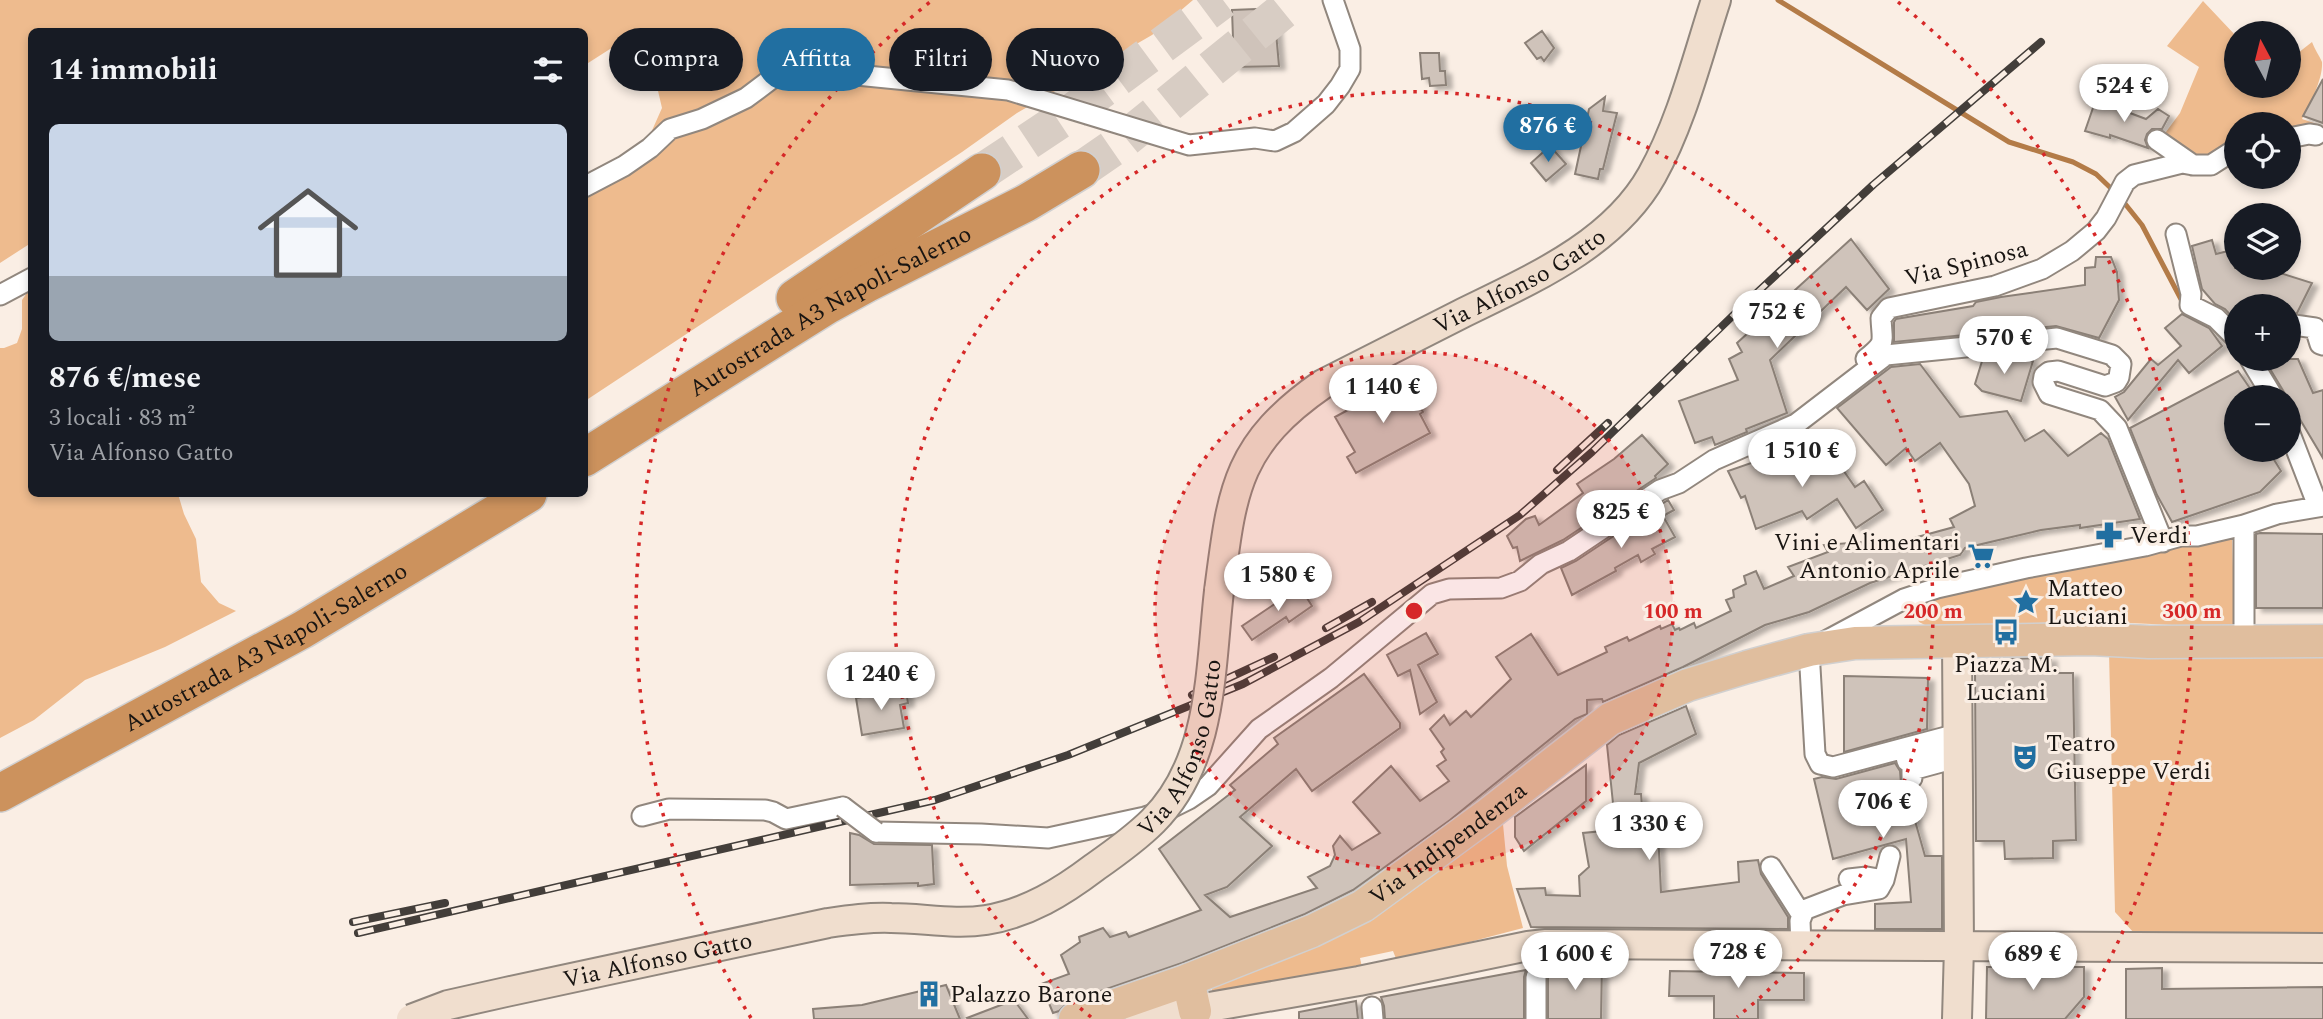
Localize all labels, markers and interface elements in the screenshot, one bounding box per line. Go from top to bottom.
north arrow [2224,21,2301,98]
map controls [2224,21,2301,462]
chip: Compra [609,28,743,91]
chip: Affitta [757,28,875,91]
chip: Filtri [889,28,992,91]
chip: Nuovo [1006,28,1124,91]
text: 14 immobili [49,47,218,93]
icon: filters [529,51,567,89]
pin: 524 € [2075,64,2173,124]
text: 524 € [2095,69,2153,104]
pin: 876 € [1499,104,1597,164]
text: 876 € [1519,109,1577,144]
button: locate [2224,112,2301,189]
icon: home [245,170,371,296]
button: layers [2224,203,2301,280]
street label: Autostrada A3 Napoli-Salerno [682,216,978,407]
street label: Via Alfonso Gatto [1427,220,1614,344]
street label: Via Spinosa [1901,231,2032,297]
pin: 752 € [1728,290,1826,350]
button: + [2224,294,2301,371]
text: 752 € [1748,295,1806,330]
pin: 570 € [1955,316,2053,376]
text: 570 € [1975,321,2033,356]
text: 876 €/mese [49,355,201,401]
pin: 1 140 € [1318,366,1448,425]
text: 1 140 € [1345,370,1421,405]
button: − [2224,385,2301,462]
text: 3 locali · 83 m² [49,401,195,436]
pin: 1 510 € [1737,430,1867,489]
text: 1 510 € [1764,434,1840,469]
text: Via Alfonso Gatto [49,436,233,471]
pin: 825 € [1572,490,1670,550]
text: 825 € [1592,495,1650,530]
place label: Verdi [2130,518,2189,554]
pharmacy icon: Verdi [2094,520,2124,550]
place label: Vini e Alimentari Antonio Aprile [1774,525,1960,589]
supermarket icon: Vini e Alimentari Antonio Aprile [1966,541,1996,571]
street label: Autostrada A3 Napoli-Salerno [117,553,415,742]
pin: 1 580 € [1213,554,1343,613]
text: 1 580 € [1240,558,1316,593]
place label: Matteo Luciani [2047,571,2128,635]
place icon: Matteo Luciani [2011,587,2041,617]
text: 100 m [1643,596,1703,628]
text: 200 m [1903,596,1963,628]
text: 300 m [2162,596,2222,628]
centre of rings [1402,599,1426,623]
bus stop icon: Piazza M. Luciani [1991,617,2021,647]
place label: Piazza M. Luciani [1954,647,2058,711]
pin: 1 240 € [816,652,946,712]
text: 1 240 € [843,657,919,692]
street label: Via Alfonso Gatto [1129,658,1232,846]
place label: Teatro Giuseppe Verdi [2046,726,2211,790]
theatre icon: Teatro Giuseppe Verdi [2010,742,2040,772]
street label: Via Indipendenza [1362,773,1535,915]
pin: 706 € [1834,780,1932,840]
text: 706 € [1854,785,1912,820]
pin: 1 330 € [1584,802,1714,862]
text: 1 330 € [1611,807,1687,842]
street label: Via Alfonso Gatto [560,923,756,998]
pin: 728 € [1689,930,1787,990]
pin: 1 600 € [1510,932,1640,992]
pin: 689 € [1984,932,2082,992]
text: 728 € [1709,935,1767,970]
text: 1 600 € [1537,937,1613,972]
text: 689 € [2004,937,2062,972]
place label: Palazzo Barone [950,977,1112,1013]
building icon: Palazzo Barone [914,979,944,1009]

